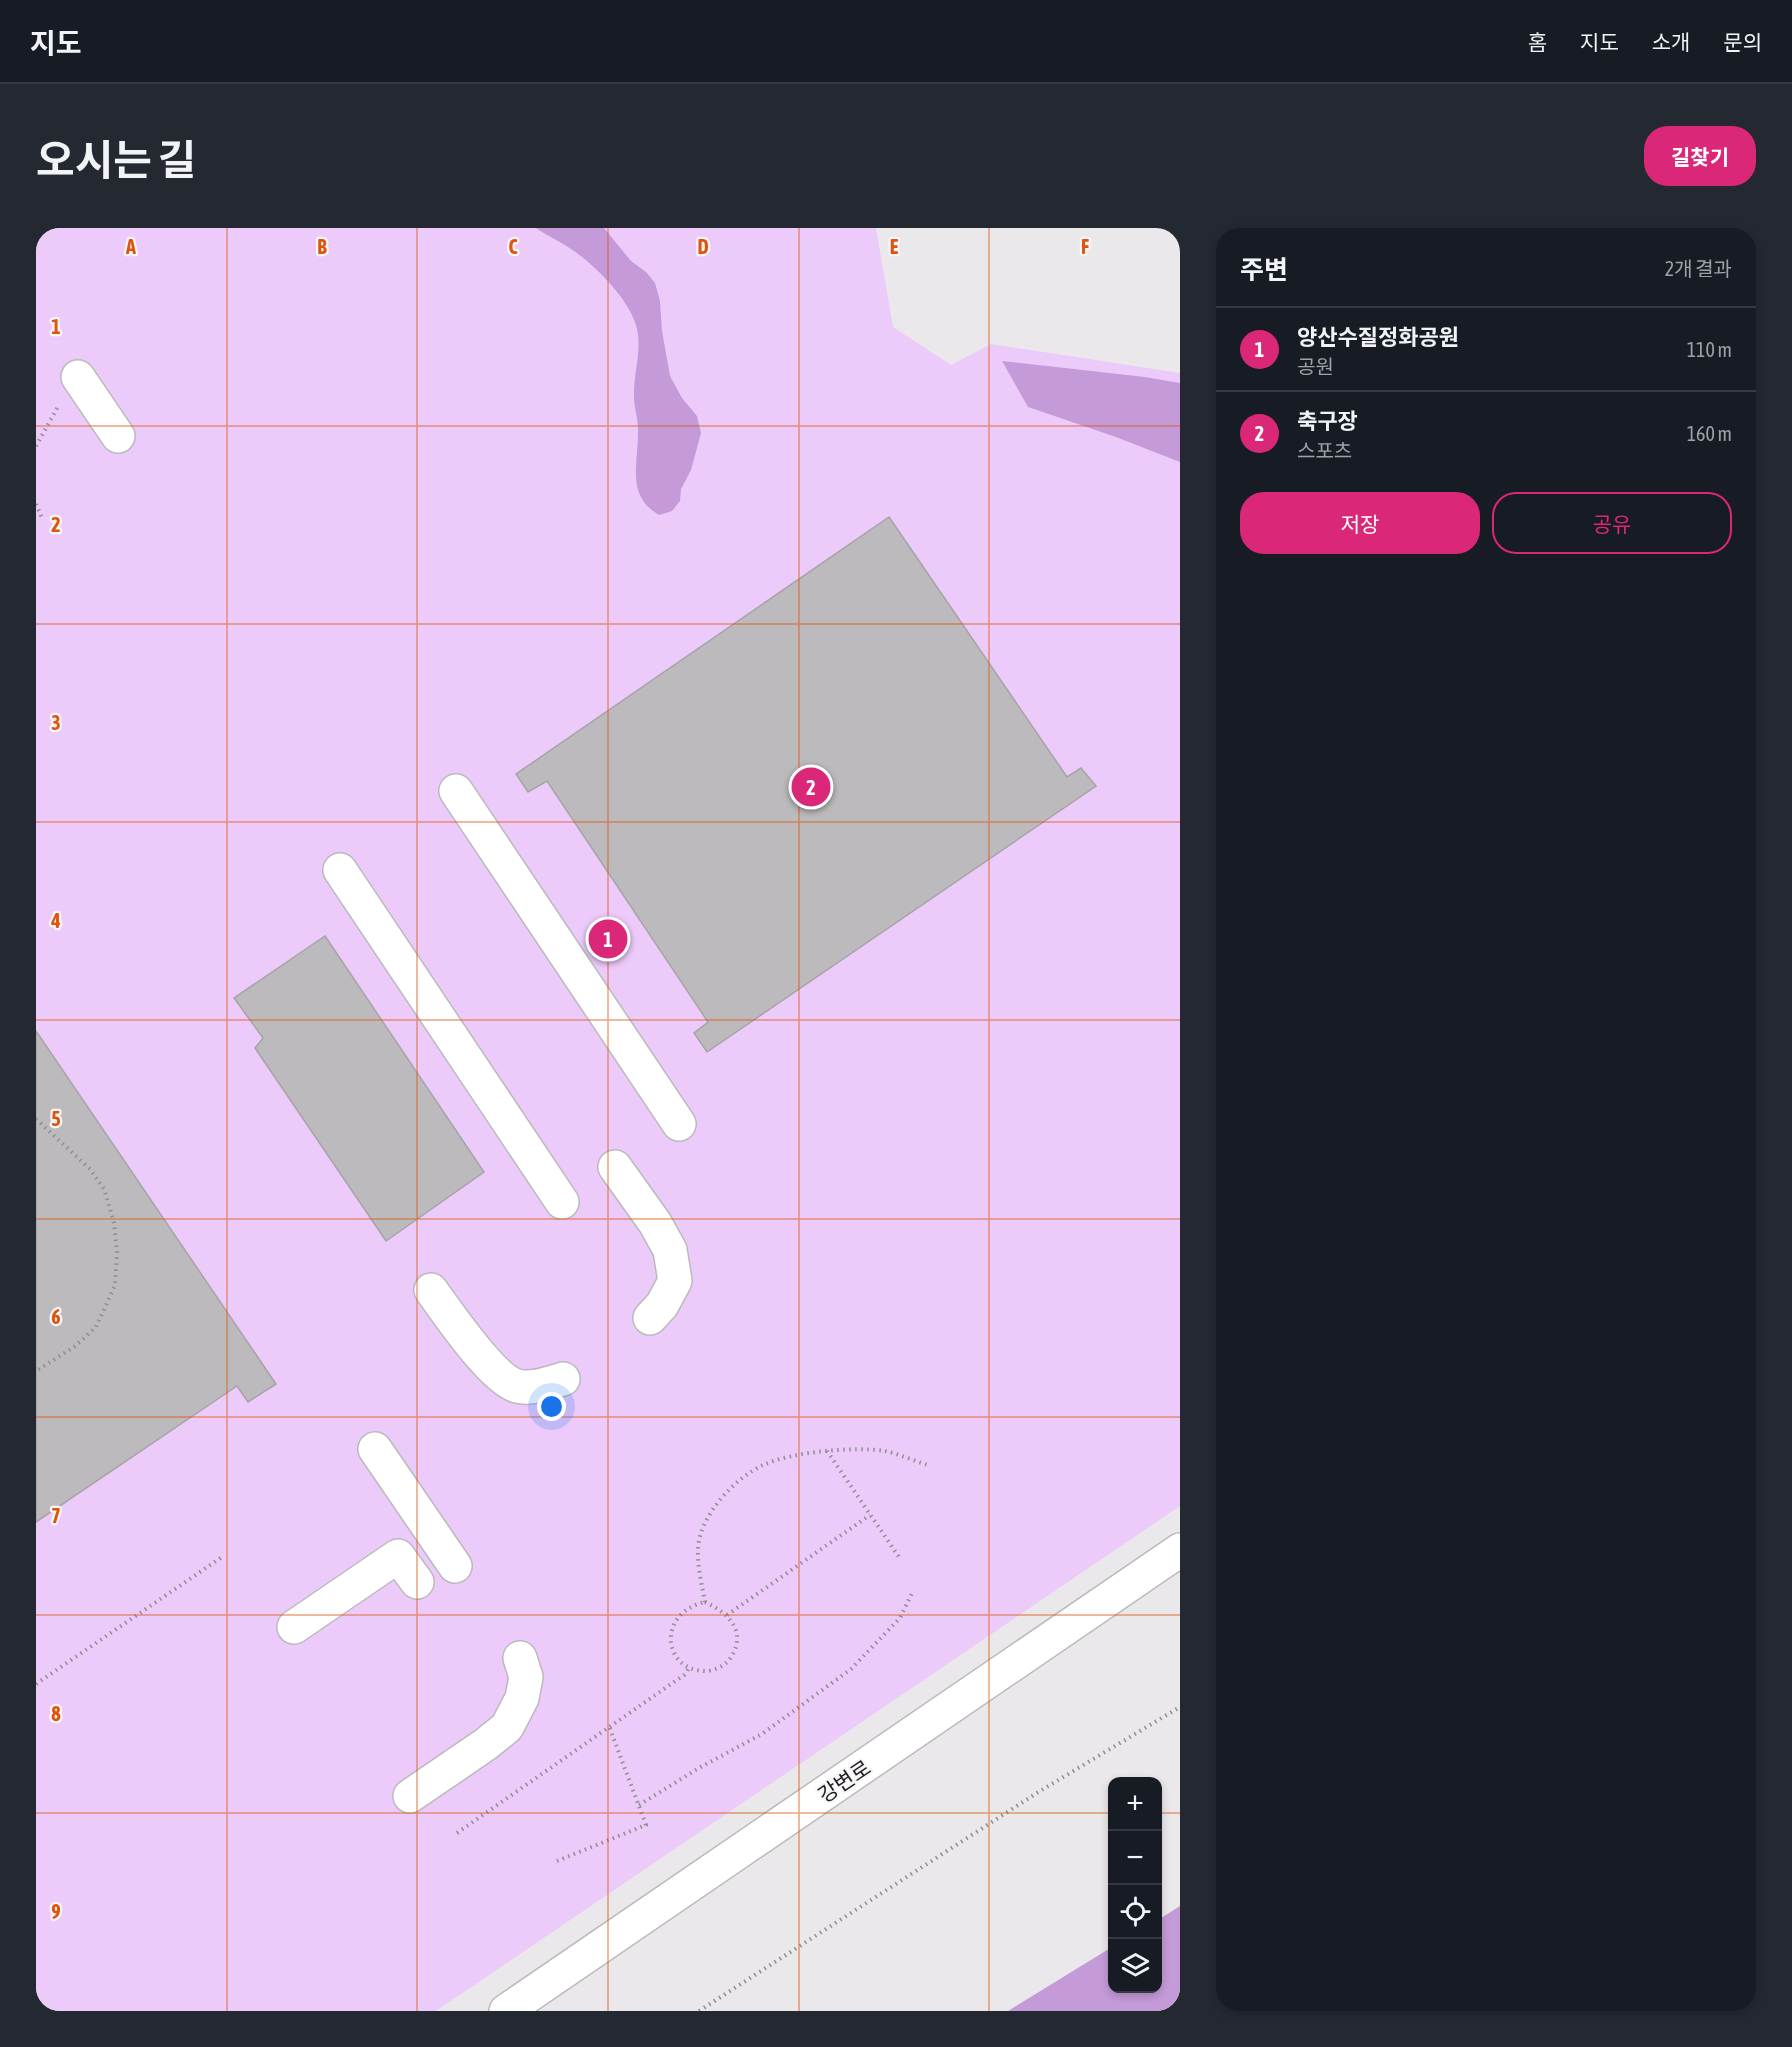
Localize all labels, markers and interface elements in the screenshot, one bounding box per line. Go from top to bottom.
text: 지도 [30,27,82,59]
text: 홈 [1528,30,1547,54]
text: 지도 [1580,30,1619,54]
text: 소개 [1652,30,1690,54]
text: 문의 [1723,30,1762,54]
button: 길찾기 [1644,126,1756,186]
text: 오시는 길 [36,136,196,184]
text: A [125,235,136,258]
text: B [317,235,327,258]
text: C [509,235,518,258]
text: D [697,235,709,258]
text: E [890,235,899,258]
text: F [1081,235,1089,258]
text: 주변 [1240,255,1288,285]
text: 2개 결과 [1665,257,1732,280]
text: 1 [51,315,61,338]
text: 양산수질정화공원 [1297,324,1459,350]
text: 1 [1255,338,1264,361]
text: 110 m [1687,338,1732,361]
text: 공원 [1297,355,1334,378]
text: 축구장 [1297,408,1358,434]
text: 2 [1255,422,1264,445]
text: 160 m [1687,422,1732,445]
text: 스포츠 [1297,439,1352,462]
button: 저장 [1240,492,1480,554]
button: 공유 [1492,492,1732,554]
text: 2 [51,513,61,536]
text: 3 [51,711,61,734]
pin: 2 [792,764,830,810]
text: 4 [50,909,61,932]
pin: 1 [588,916,628,962]
text: 5 [51,1107,61,1130]
text: 6 [51,1305,61,1328]
your location [537,1392,566,1421]
text: 7 [51,1504,61,1527]
text: 8 [51,1702,61,1725]
street label: 강변로 [813,1755,875,1807]
map controls [1108,1777,1162,1993]
button: + [1108,1777,1162,1831]
button: − [1108,1831,1162,1885]
button: locate [1108,1885,1162,1939]
text: 9 [51,1900,61,1923]
button: layers [1108,1939,1162,1993]

